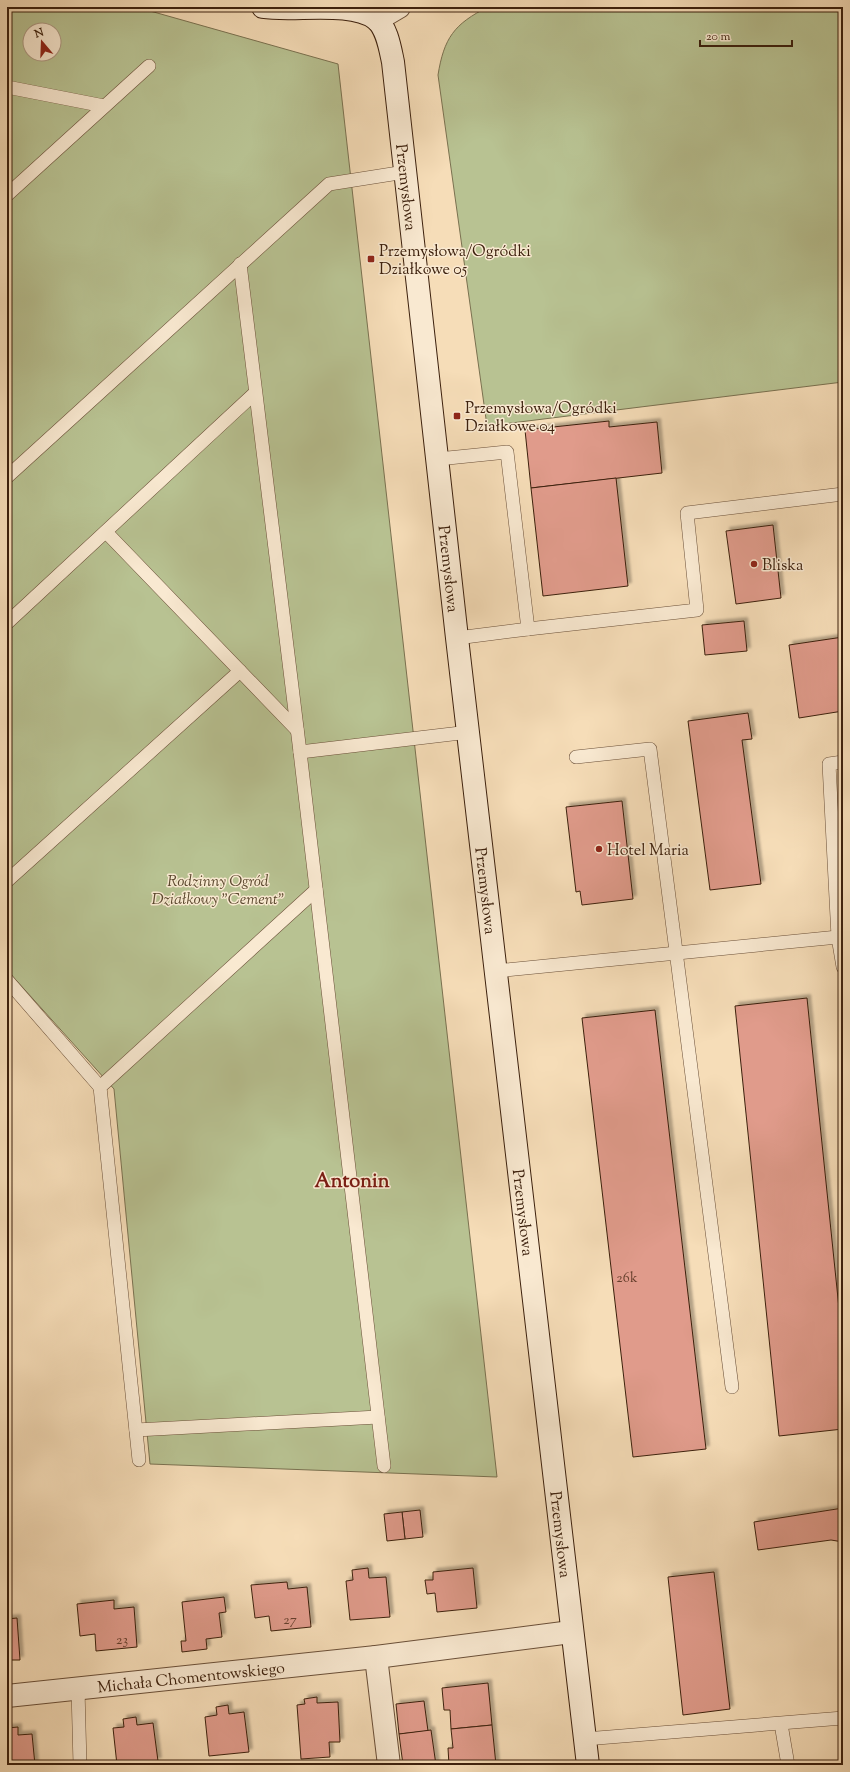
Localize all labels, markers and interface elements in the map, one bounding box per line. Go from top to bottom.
north arrow [22,22,62,62]
scale bar [700,22,792,48]
text: N [31,24,46,43]
text: 20 m [706,28,731,46]
street label: Przemysłowa [388,143,421,233]
place label: Przemysłowa/Ogródki Działkowe 05 [379,241,531,282]
marker: Przemysłowa/Ogródki Działkowe 05 [366,254,376,264]
place label: Przemysłowa/Ogródki Działkowe 04 [465,398,617,439]
marker: Przemysłowa/Ogródki Działkowe 04 [452,411,462,421]
street label: Przemysłowa [431,524,463,614]
place label: Bliska [762,555,804,578]
marker: Bliska [749,559,759,569]
place label: Hotel Maria [607,840,689,863]
marker: Hotel Maria [594,844,604,854]
street label: Przemysłowa [467,846,500,936]
park label: Rodzinny Ogród Działkowy "Cement" [152,871,284,912]
district label: Antonin [315,1168,390,1197]
street label: Przemysłowa [505,1168,538,1258]
house number: 26k [616,1269,638,1289]
street label: Przemysłowa [542,1490,575,1580]
house number: 27 [283,1611,297,1631]
house number: 23 [116,1631,128,1651]
street label: Michała Chomentowskiego [96,1658,286,1700]

